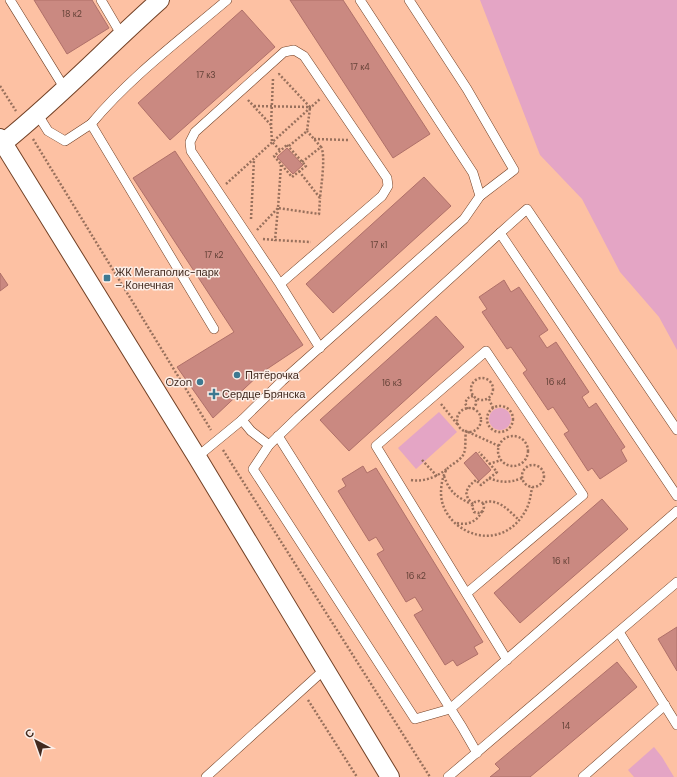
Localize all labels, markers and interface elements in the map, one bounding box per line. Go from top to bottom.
house number: 18 к2 [62,8,82,20]
house number: 17 к4 [350,61,370,73]
house number: 17 к3 [196,69,216,81]
house number: 17 к1 [371,239,388,251]
house number: 17 к2 [204,249,224,261]
place label: ЖК Мегаполис-парк – Конечная [115,265,219,292]
marker: ЖК Мегаполис-парк – Конечная [102,273,112,283]
place label: Пятёрочка [245,368,300,382]
marker: Пятёрочка [232,370,242,380]
place label: Ozon [166,375,192,389]
house number: 16 к4 [546,376,567,388]
marker: Ozon [195,377,205,387]
house number: 16 к3 [382,377,402,389]
place label: Сердце Брянска [222,387,306,401]
marker: Сердце Брянска [209,389,219,399]
house number: 16 к1 [552,555,570,567]
house number: 16 к2 [406,570,426,582]
house number: 14 [562,720,571,732]
north arrow [16,721,56,761]
text: С [22,726,37,741]

